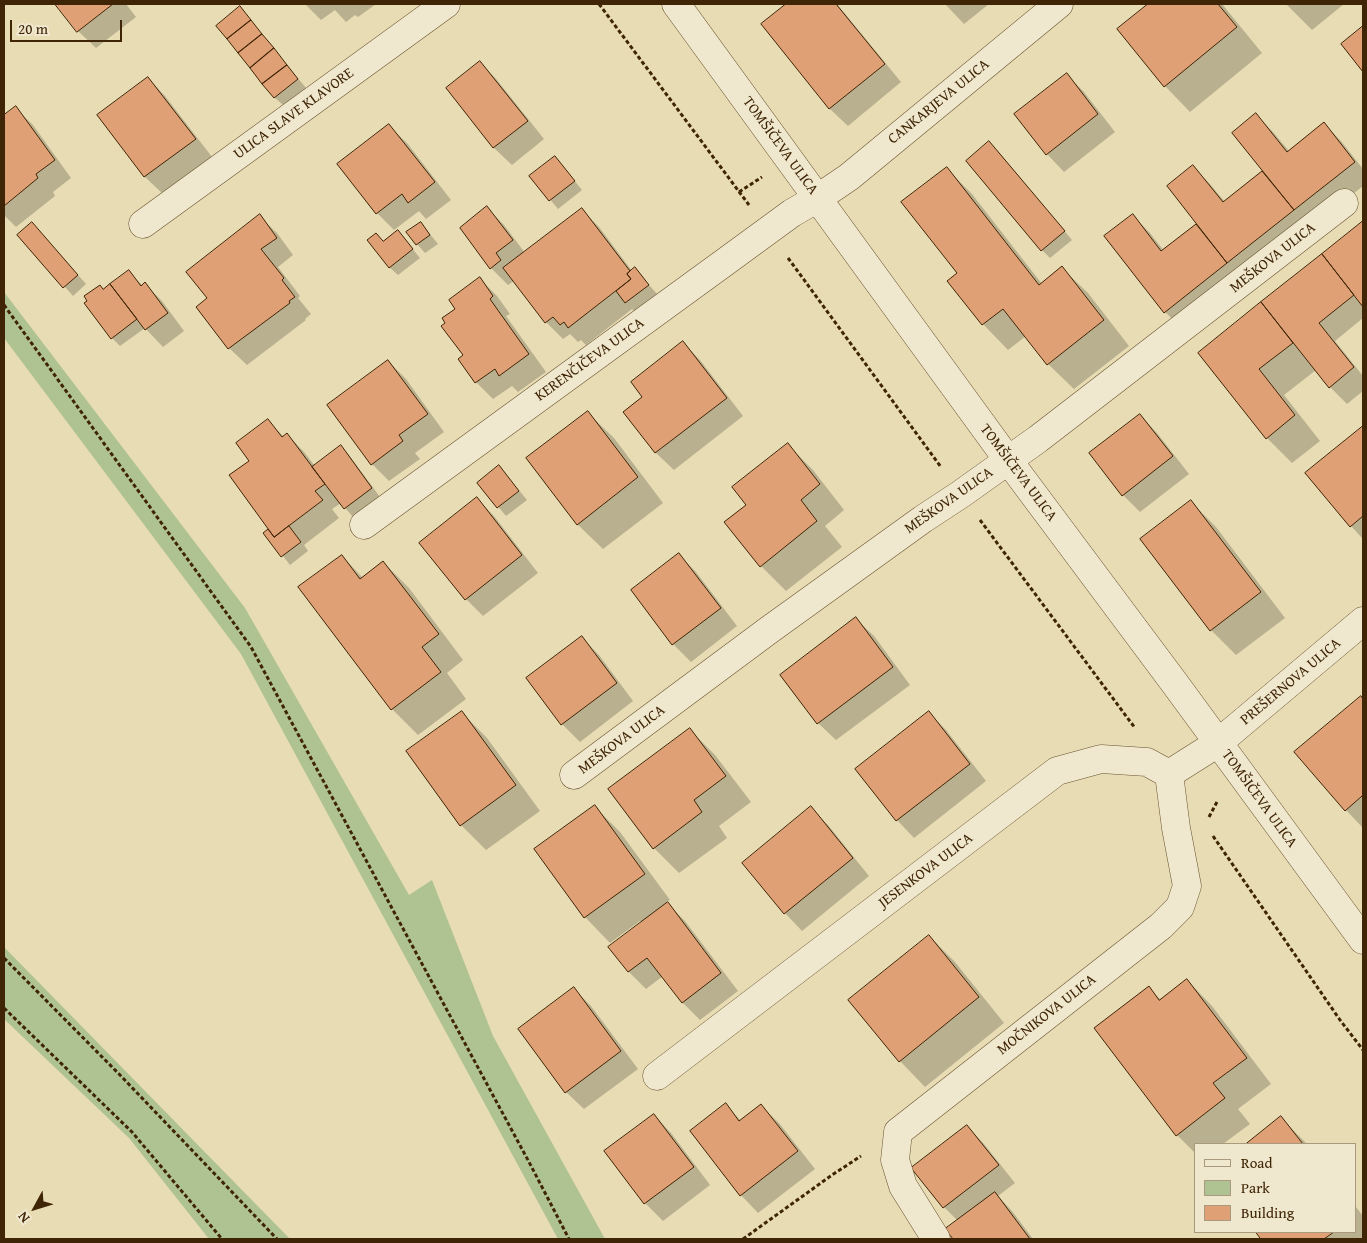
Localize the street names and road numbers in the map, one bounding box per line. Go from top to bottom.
street label: CANKARJEVA ULICA [885,56,993,148]
street label: ULICA SLAVE KLAVORE [231,64,357,164]
street label: TOMŠIČEVA ULICA [738,93,822,199]
street label: MEŠKOVA ULICA [1227,219,1319,297]
street label: KERENČIČEVA ULICA [532,314,648,406]
street label: TOMŠIČEVA ULICA [976,421,1060,525]
street label: MEŠKOVA ULICA [901,464,997,538]
street label: PREŠERNOVA ULICA [1237,635,1345,729]
street label: MEŠKOVA ULICA [575,702,669,778]
street label: TOMŠIČEVA ULICA [1217,746,1301,852]
street label: JESENKOVA ULICA [875,830,977,912]
street label: MOČNIKOVA ULICA [994,971,1100,1059]

